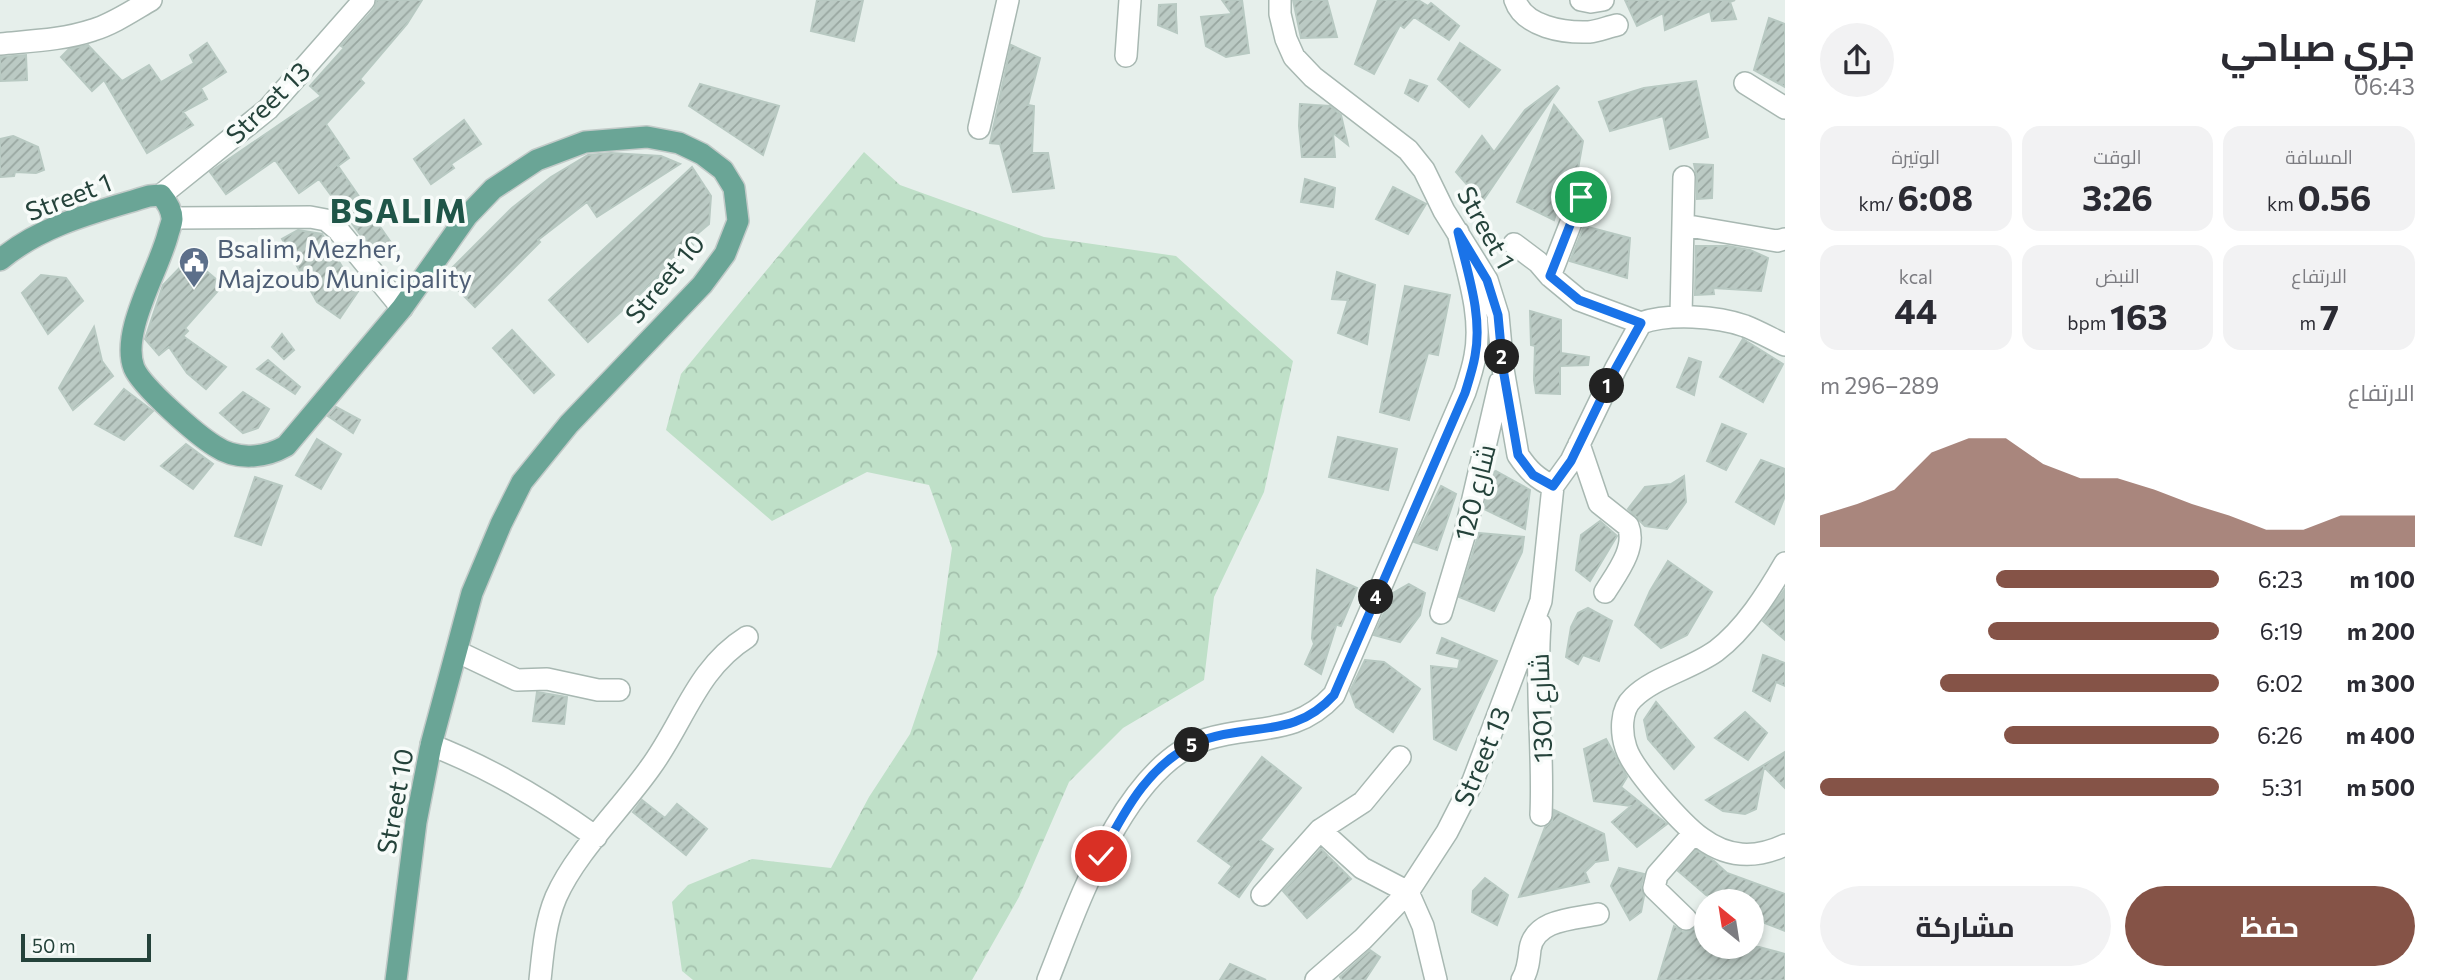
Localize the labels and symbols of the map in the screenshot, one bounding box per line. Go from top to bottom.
street label: Street 13 [219,55,315,149]
street label: Street 1 [21,165,115,227]
pin [1551,167,1611,227]
street label: Street 1 [1452,180,1522,274]
district label: BSALIM [330,189,468,230]
street label: Street 10 [618,227,710,329]
place label: Bsalim, Mezher, Majzoub Municipality [217,232,472,293]
public building icon: Bsalim, Mezher, Majzoub Municipality [177,245,211,289]
pin: 2 [1484,340,1520,374]
pin: 1 [1590,368,1624,404]
street label: شارع 120 [1447,441,1504,544]
pin: 4 [1358,580,1394,614]
street label: شارع 1301 [1523,653,1560,763]
street label: Street 13 [1446,702,1516,810]
pin: 5 [1174,728,1210,762]
street label: Street 10 [369,746,419,856]
pin [1071,826,1131,886]
north arrow [1694,889,1764,959]
scale bar [21,931,150,963]

